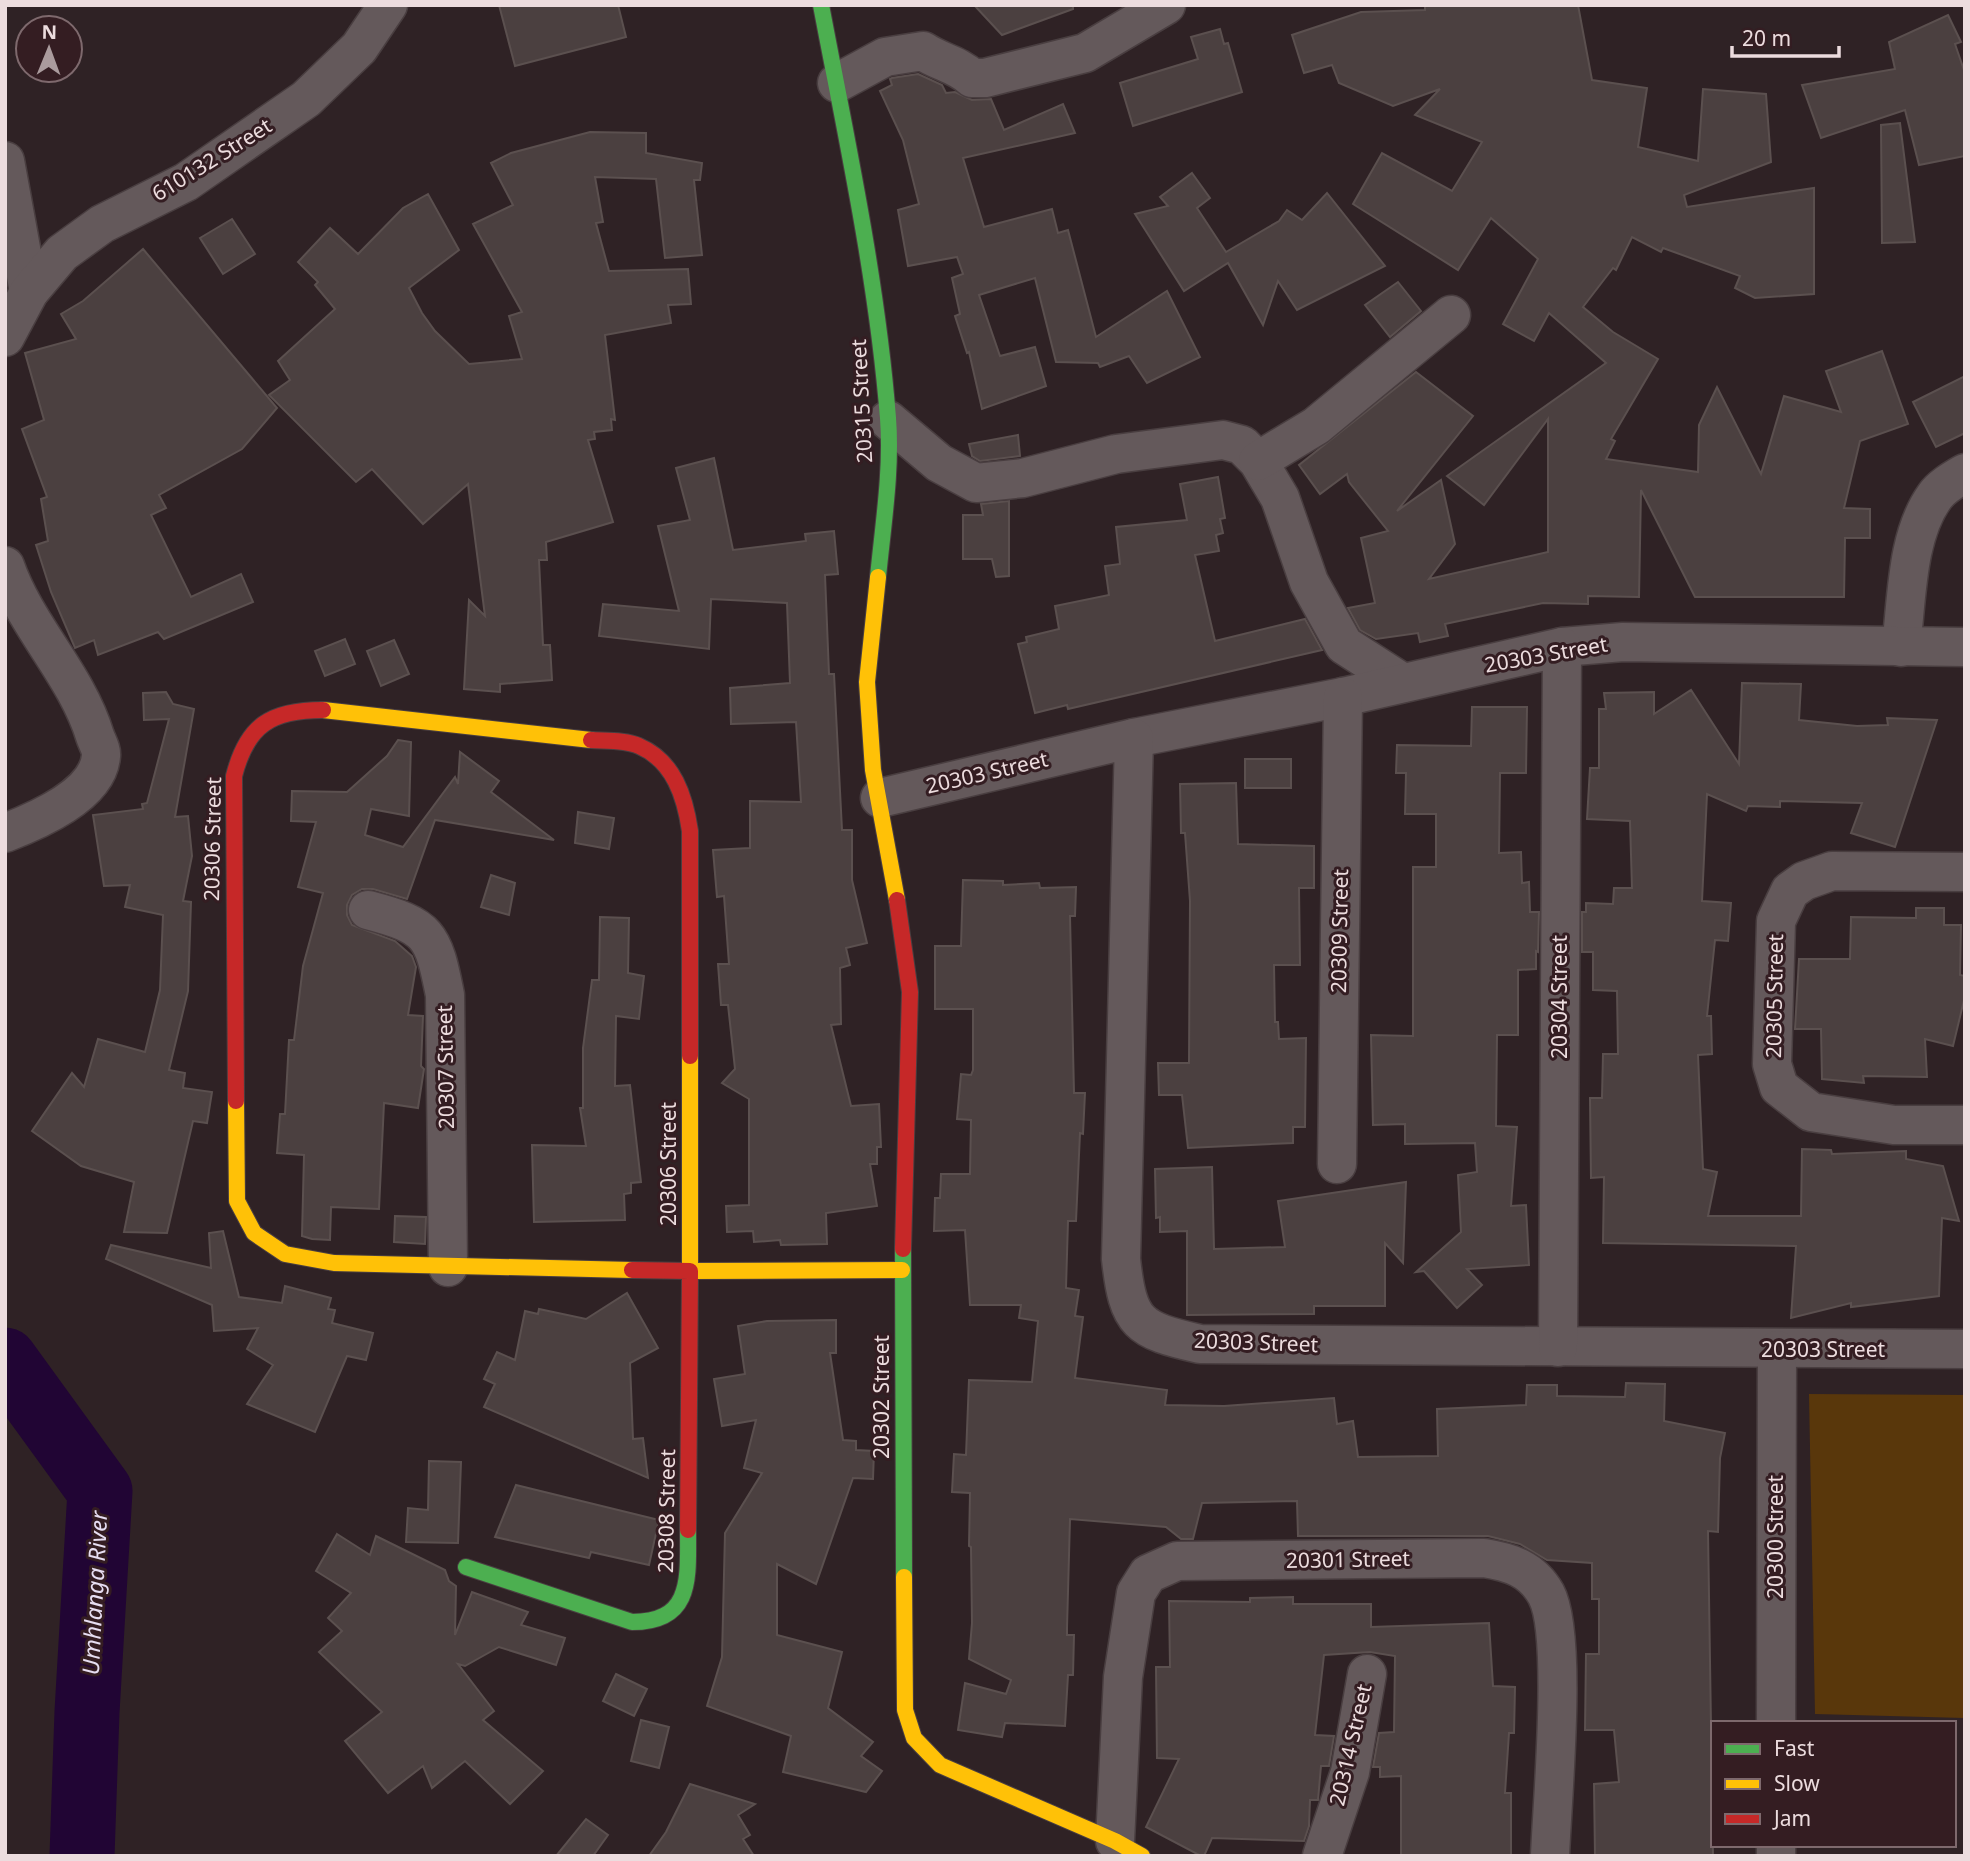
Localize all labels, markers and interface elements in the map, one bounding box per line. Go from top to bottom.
north arrow [14,14,84,84]
scale bar [1732,14,1839,58]
text: N [41,19,57,45]
text: 20 m [1742,24,1791,52]
street label: 610132 Street [146,111,277,207]
street label: 20315 Street [844,338,878,464]
street label: 20303 Street [1482,629,1610,679]
street label: 20303 Street [923,744,1051,800]
street label: 20306 Street [197,776,227,901]
street label: 20309 Street [1324,868,1354,993]
street label: 20305 Street [1759,933,1789,1058]
street label: 20304 Street [1545,935,1573,1059]
street label: 20307 Street [430,1004,460,1129]
street label: 20306 Street [654,1102,682,1226]
street label: 20303 Street [1194,1326,1319,1358]
street label: 20302 Street [867,1335,895,1459]
street label: 20303 Street [1761,1335,1885,1363]
street label: 20308 Street [651,1448,681,1573]
street label: 20300 Street [1761,1475,1789,1599]
water label: Umhlanga River [74,1509,114,1676]
street label: 20301 Street [1286,1544,1411,1574]
street label: 20314 Street [1322,1681,1378,1808]
legend [1711,1721,1956,1847]
text: Fast [1774,1734,1815,1762]
text: Slow [1774,1769,1820,1797]
text: Jam [1772,1804,1811,1832]

